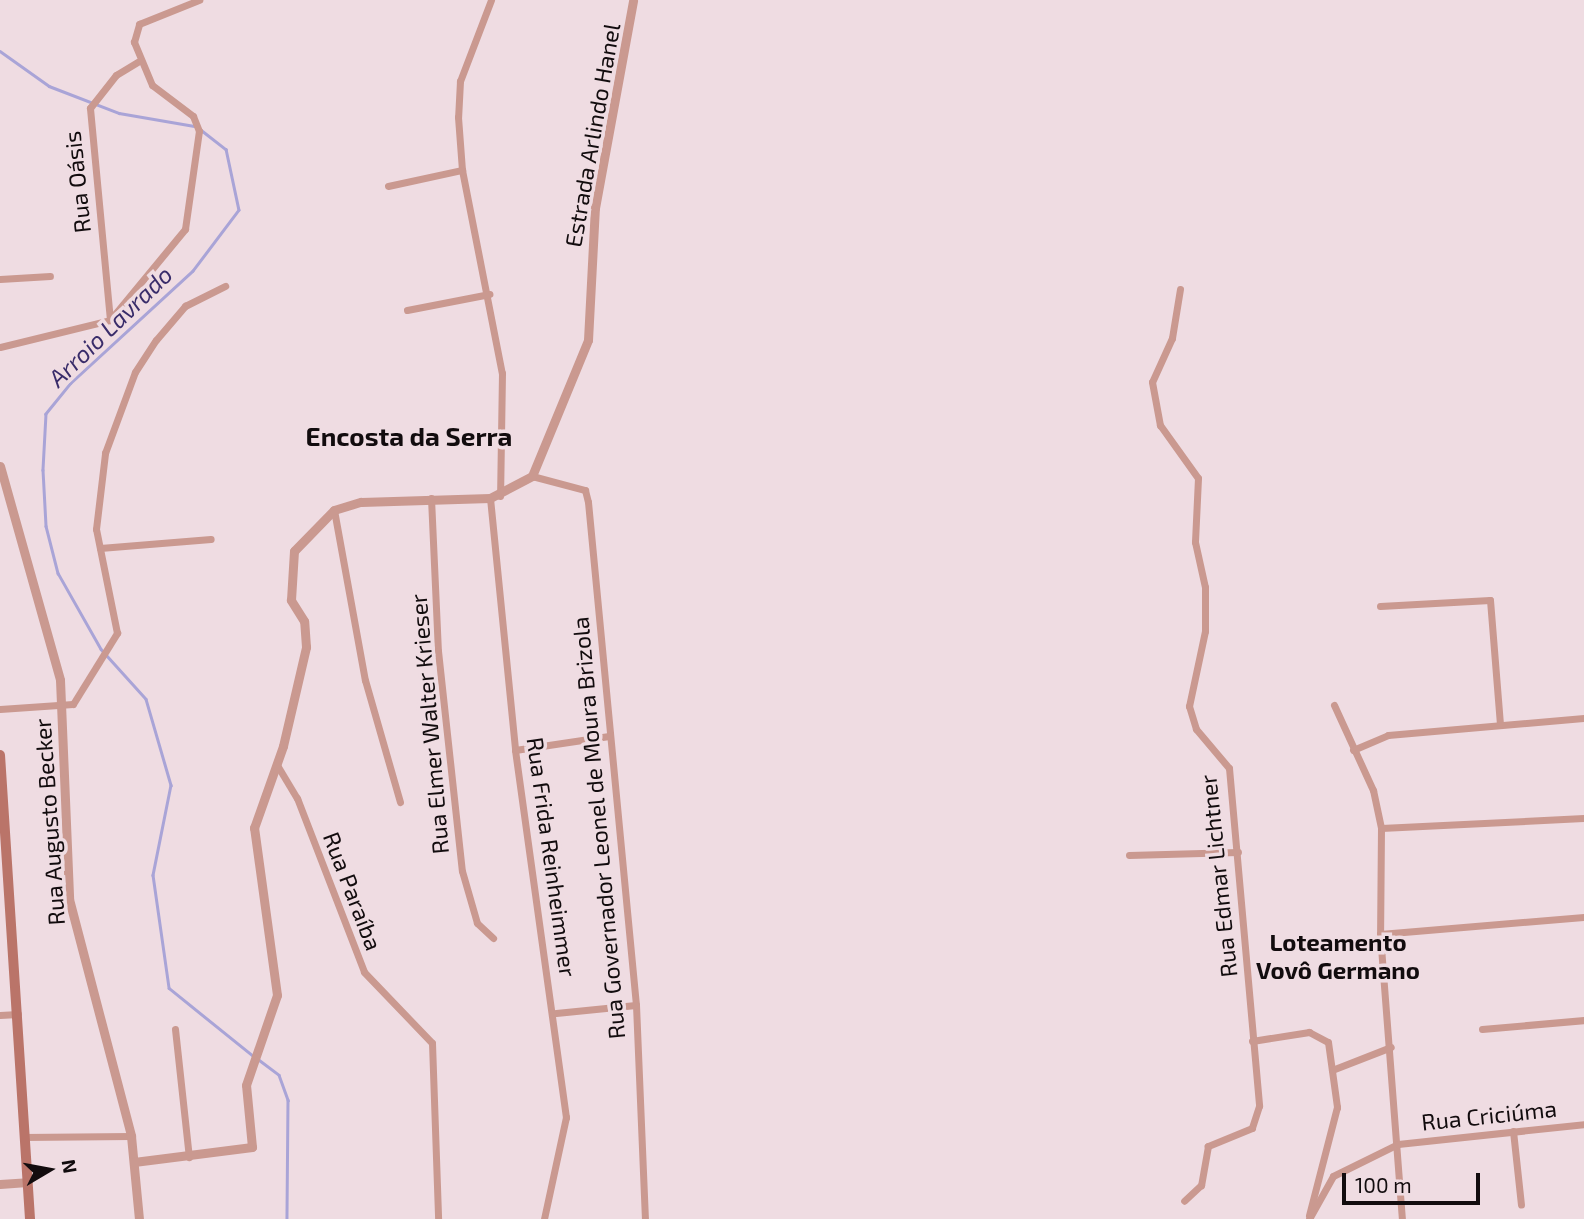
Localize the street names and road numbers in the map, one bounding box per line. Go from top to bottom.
street label: Estrada Arlindo Hanel [559,21,625,249]
street label: Rua Oásis [58,130,96,234]
street label: Rua Elmer Walter Krieser [404,592,454,856]
street label: Rua Governador Leonel de Moura Brizola [566,615,630,1041]
street label: Rua Augusto Becker [28,717,70,927]
street label: Rua Frida Reinheimmer [522,735,582,979]
street label: Rua Edmar Lichtner [1194,773,1242,979]
street label: Rua Paraíba [318,828,388,954]
street label: Rua Criciúma [1420,1094,1558,1136]

